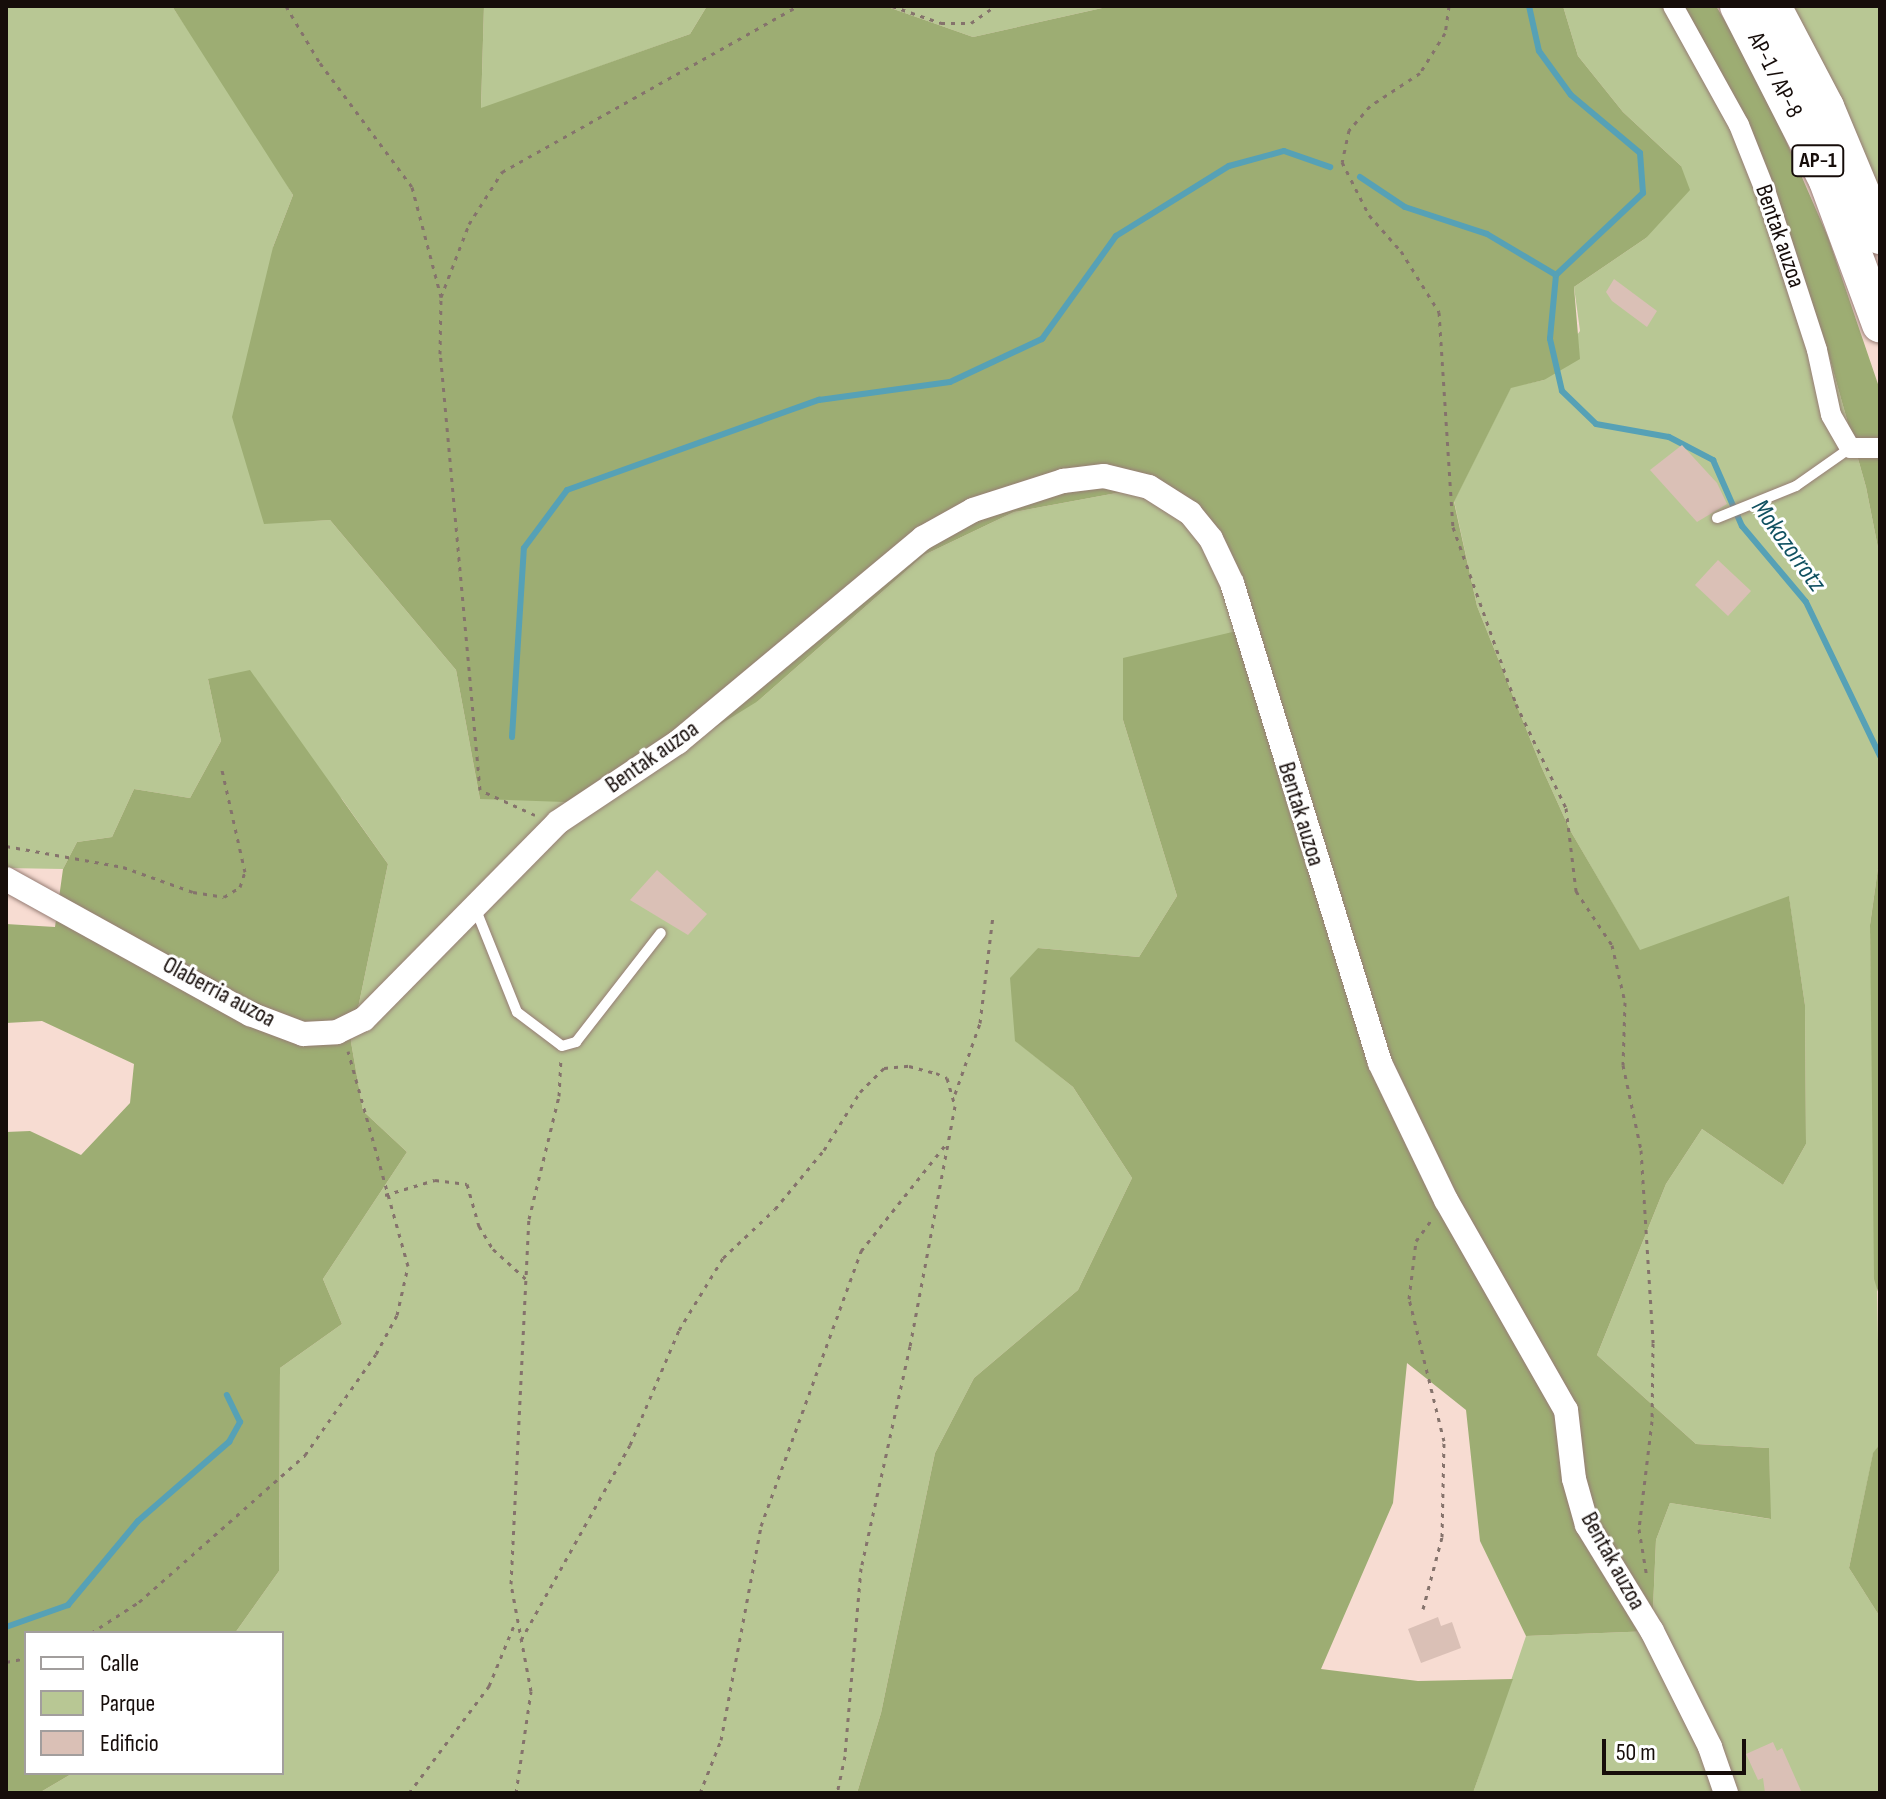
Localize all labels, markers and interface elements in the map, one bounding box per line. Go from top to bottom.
street label: AP-1 / AP-8 [1741,27,1809,123]
road number: AP-1 [1790,143,1846,179]
street label: Bentak auzoa [1749,181,1811,291]
water label: Mokozorrotz [1744,494,1832,598]
street label: Bentak auzoa [600,715,704,799]
street label: Bentak auzoa [1272,759,1330,869]
street label: Olaberria auzoa [158,950,280,1034]
street label: Bentak auzoa [1574,1507,1652,1615]
legend [24,1631,284,1775]
text: Calle [100,1649,139,1678]
text: Parque [100,1689,155,1718]
scale bar [1606,1723,1750,1773]
text: Edificio [100,1729,159,1758]
text: 50 m [1616,1738,1656,1767]

